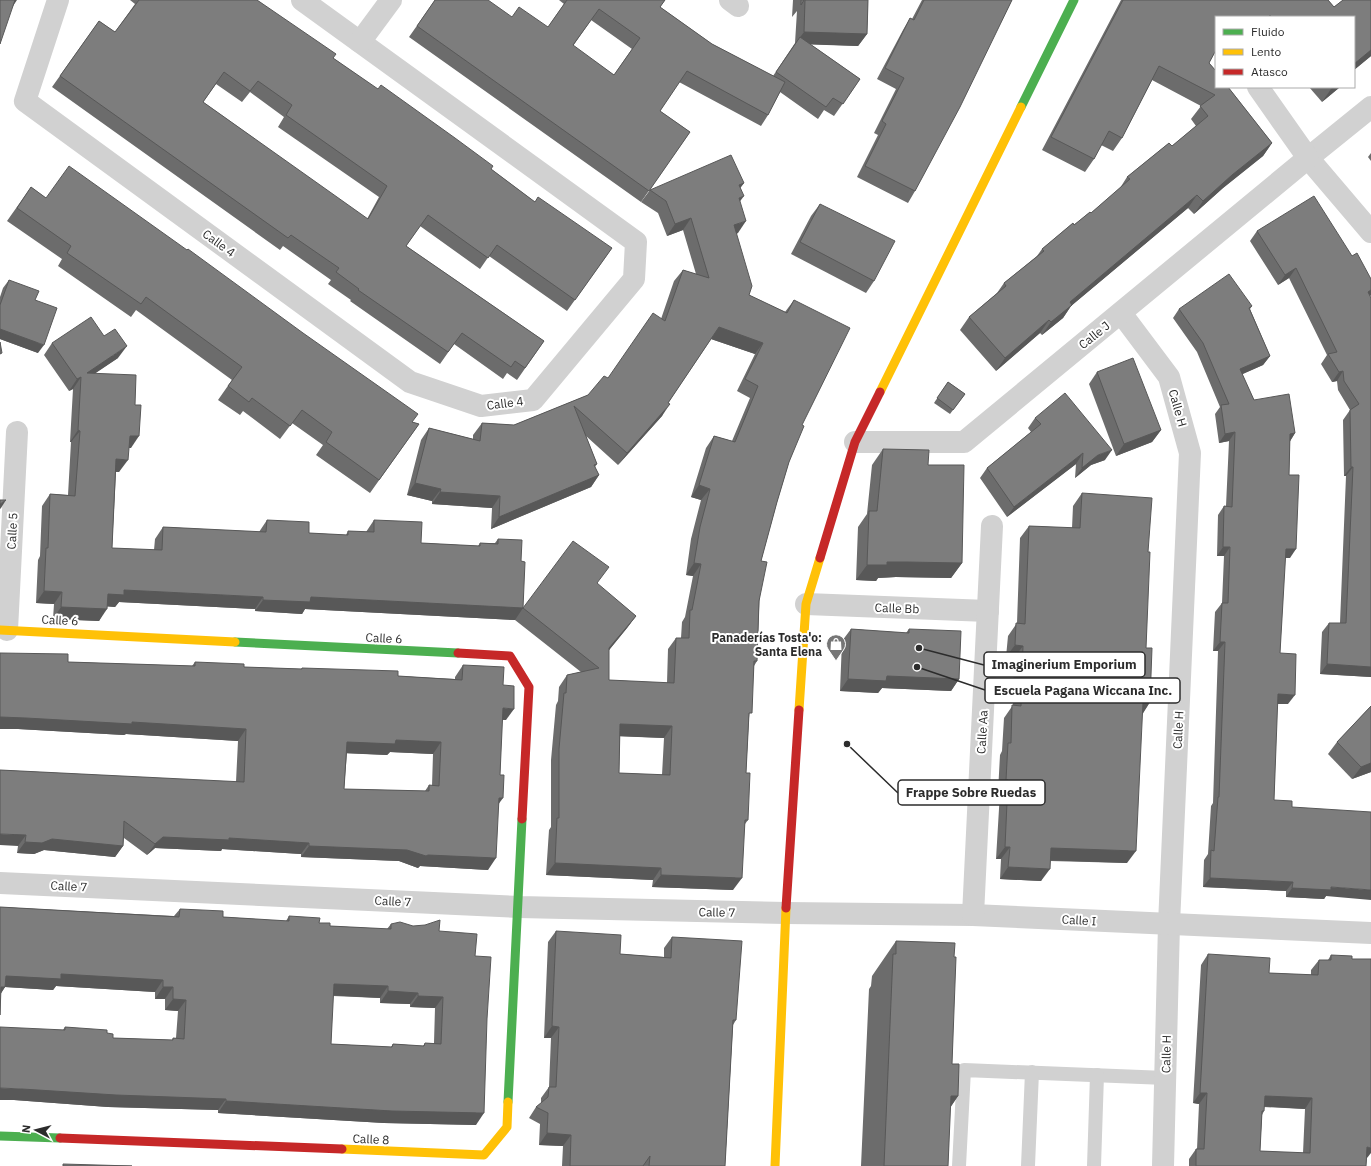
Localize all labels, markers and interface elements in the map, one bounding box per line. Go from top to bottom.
legend [1215,16,1355,88]
text: Fluido [1251,24,1285,39]
text: Lento [1251,44,1281,59]
text: Atasco [1251,64,1288,79]
street label: Calle 4 [200,226,238,260]
street label: Calle J [1075,318,1113,352]
street label: Calle H [1166,388,1190,428]
street label: Calle 4 [486,393,524,413]
street label: Calle 5 [4,512,20,550]
street label: Calle Bb [874,600,920,616]
street label: Calle 6 [41,612,79,628]
street label: Calle 6 [365,630,403,646]
place label: Panaderías Tosta'o: Santa Elena [712,630,822,659]
shop icon: Panaderías Tosta'o: Santa Elena [825,633,847,661]
callout: Imaginerium Emporium [984,652,1145,677]
text: Imaginerium Emporium [991,656,1137,673]
callout: Escuela Pagana Wiccana Inc. [985,678,1180,703]
text: Escuela Pagana Wiccana Inc. [994,682,1172,699]
street label: Calle Aa [973,709,991,754]
street label: Calle H [1170,711,1186,749]
callout: Frappe Sobre Ruedas [898,780,1045,805]
text: Frappe Sobre Ruedas [906,784,1037,801]
street label: Calle 7 [50,878,88,894]
street label: Calle 7 [374,893,412,909]
street label: Calle 7 [698,904,736,920]
street label: Calle I [1061,912,1097,928]
street label: Calle H [1158,1035,1174,1073]
north arrow [16,1110,56,1150]
text: N [19,1124,34,1134]
street label: Calle 8 [352,1131,390,1147]

